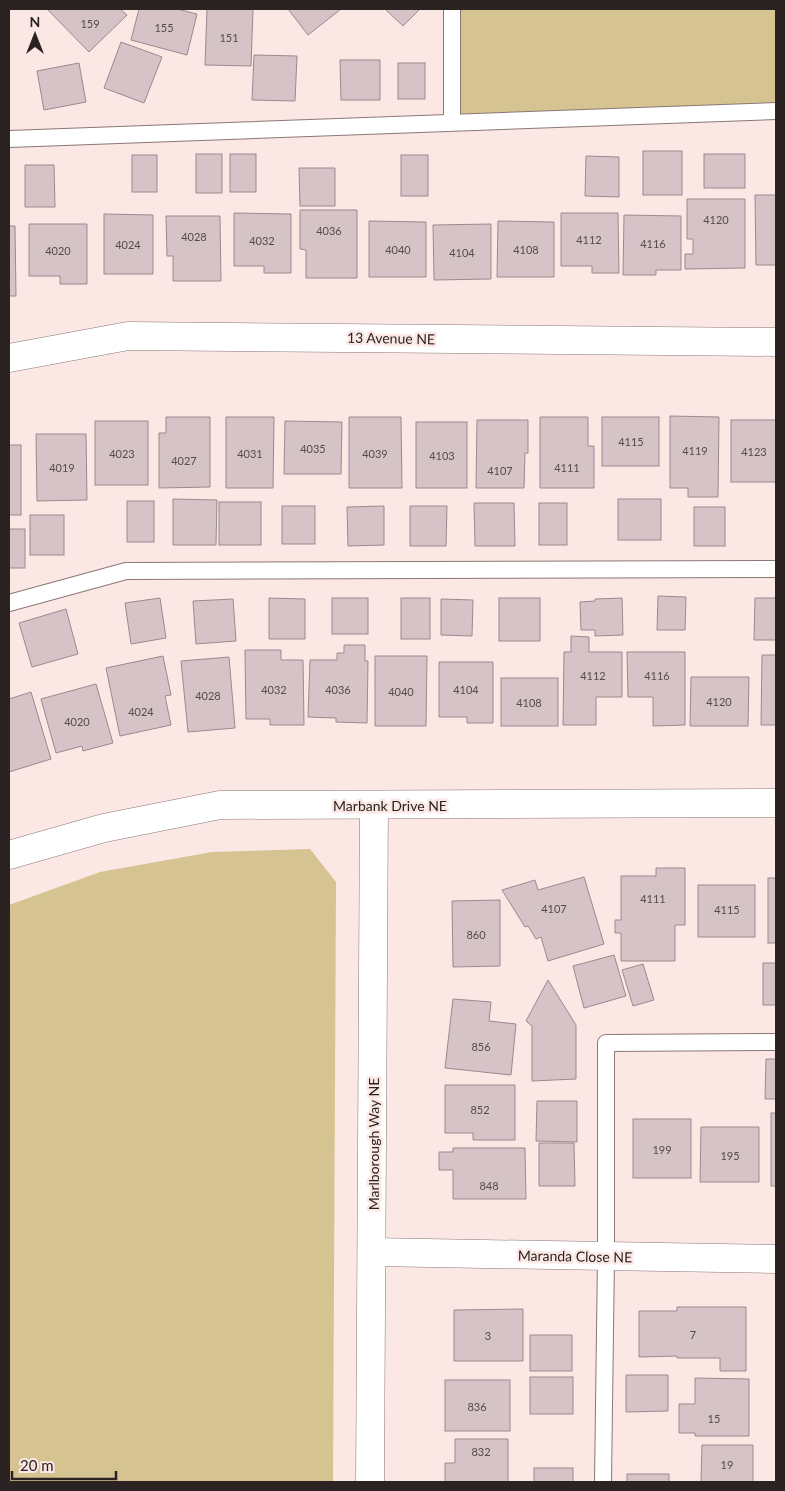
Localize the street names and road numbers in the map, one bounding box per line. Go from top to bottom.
street label: 13 Avenue NE [347,329,435,347]
street label: Marbank Drive NE [333,797,447,814]
street label: Marlborough Way NE [365,1078,382,1210]
street label: Maranda Close NE [518,1247,632,1265]

